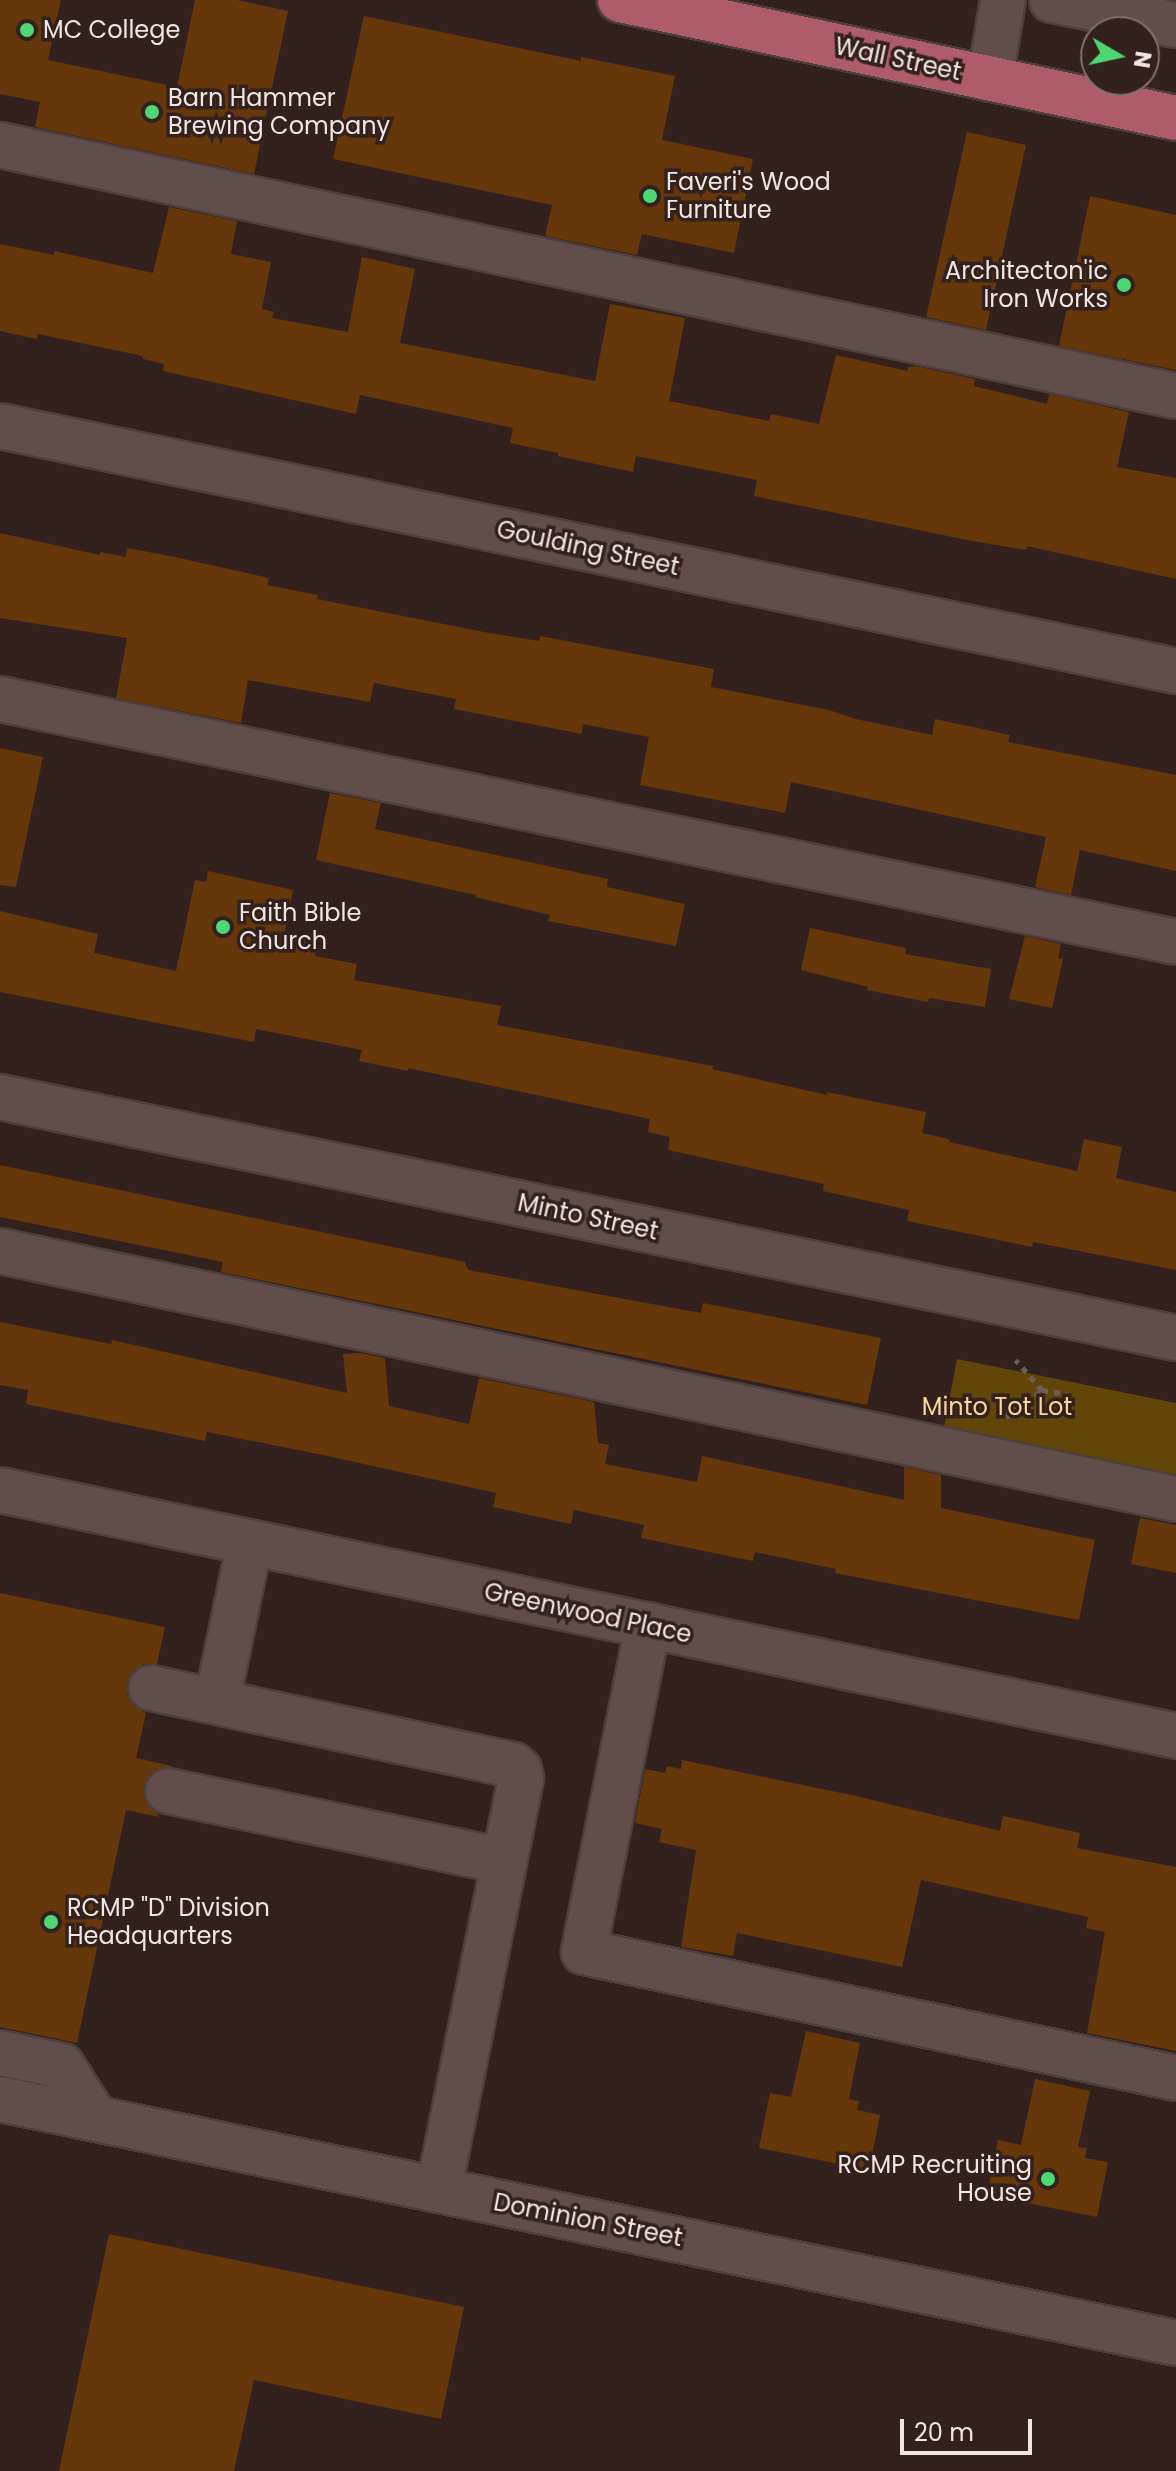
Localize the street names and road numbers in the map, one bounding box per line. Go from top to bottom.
street label: Wall Street [832,32,964,86]
street label: Goulding Street [494,515,682,581]
street label: Minto Street [515,1188,661,1246]
street label: Greenwood Place [482,1577,694,1649]
street label: Dominion Street [491,2188,685,2252]

